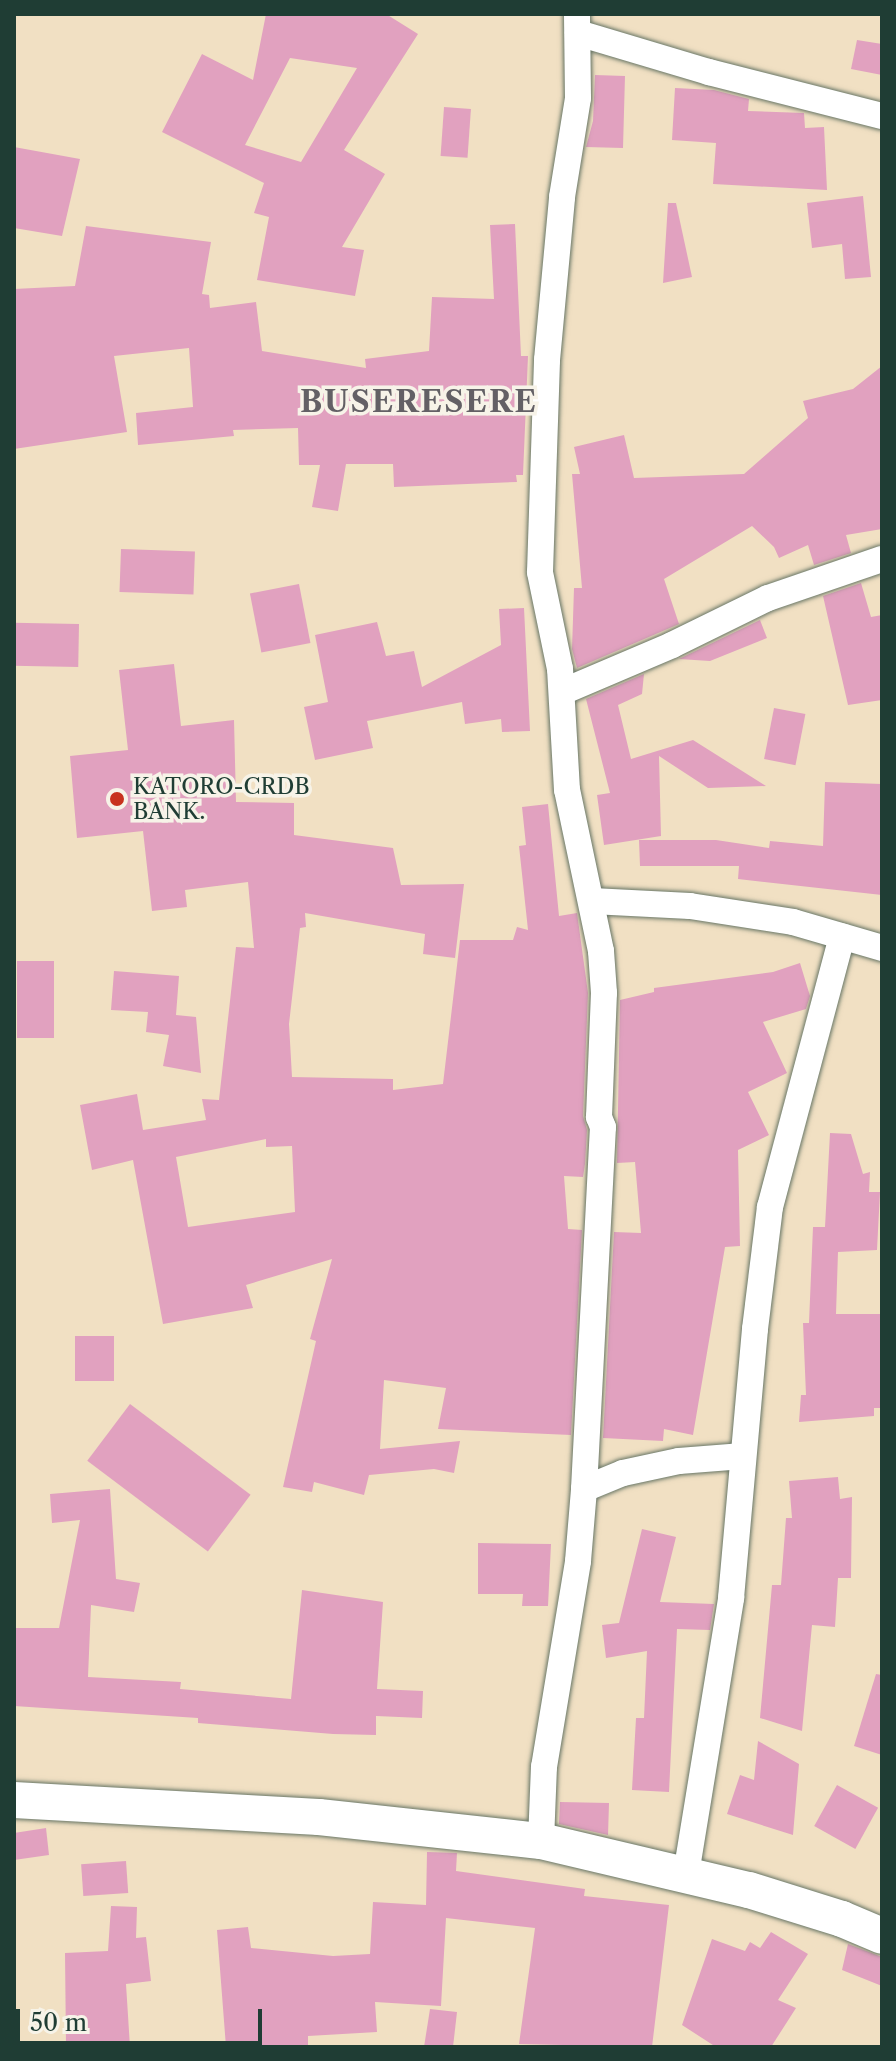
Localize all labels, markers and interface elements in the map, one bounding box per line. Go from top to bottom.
district label: BUSERESERE [300,384,538,420]
place label: KATORO-CRDB BANK. [133,773,310,824]
marker: KATORO-CRDB BANK. [108,790,126,808]
scale bar [20,1993,266,2043]
text: 50 m [30,2008,87,2037]

